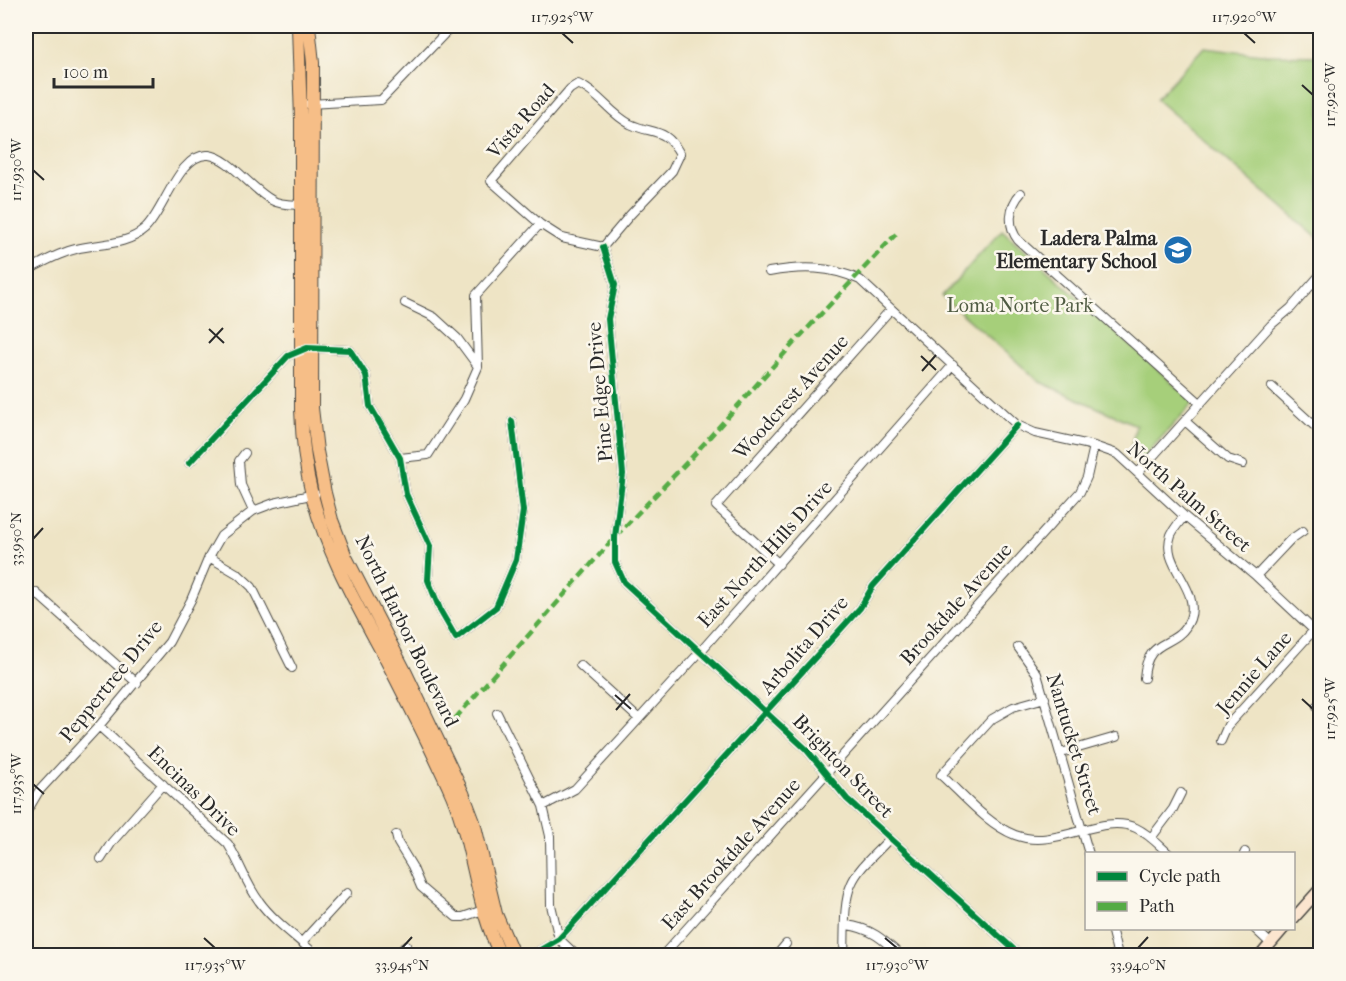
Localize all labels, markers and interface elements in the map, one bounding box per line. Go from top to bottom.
text: 117.925°W [531,8,595,26]
text: 117.920°W [1212,8,1277,26]
scale bar [54,51,153,89]
text: 100 m [63,62,108,83]
text: 117.920°W [1321,62,1339,127]
street label: Vista Road [482,78,560,164]
text: 117.930°W [7,137,25,201]
place label: Ladera Palma Elementary School [996,227,1158,273]
school or university icon: Ladera Palma Elementary School [1162,234,1194,266]
park label: Loma Norte Park [947,294,1094,317]
street label: Pine Edge Drive [582,321,618,463]
street label: Woodcrest Avenue [728,330,853,465]
street label: North Palm Street [1122,437,1256,557]
street label: East North Hills Drive [693,476,837,632]
text: 33.950°N [7,511,25,566]
street label: North Harbor Boulevard [351,531,464,732]
street label: Brookdale Avenue [895,538,1017,670]
street label: Arbolita Drive [754,591,853,700]
street label: Peppertree Drive [55,615,167,747]
street label: Jennie Lane [1210,627,1297,721]
street label: Nantucket Street [1042,670,1106,818]
text: 117.925°W [1321,676,1339,740]
street label: Brighton Street [788,709,898,823]
street label: Encinas Drive [143,741,245,841]
text: 117.935°W [7,752,25,815]
street label: East Brookdale Avenue [657,773,805,935]
legend [1085,852,1295,930]
text: Cycle path [1139,866,1220,887]
text: Path [1139,896,1175,917]
text: 117.935°W [184,956,247,974]
text: 33.945°N [375,956,430,974]
text: 117.930°W [866,956,930,974]
text: 33.940°N [1110,956,1167,974]

